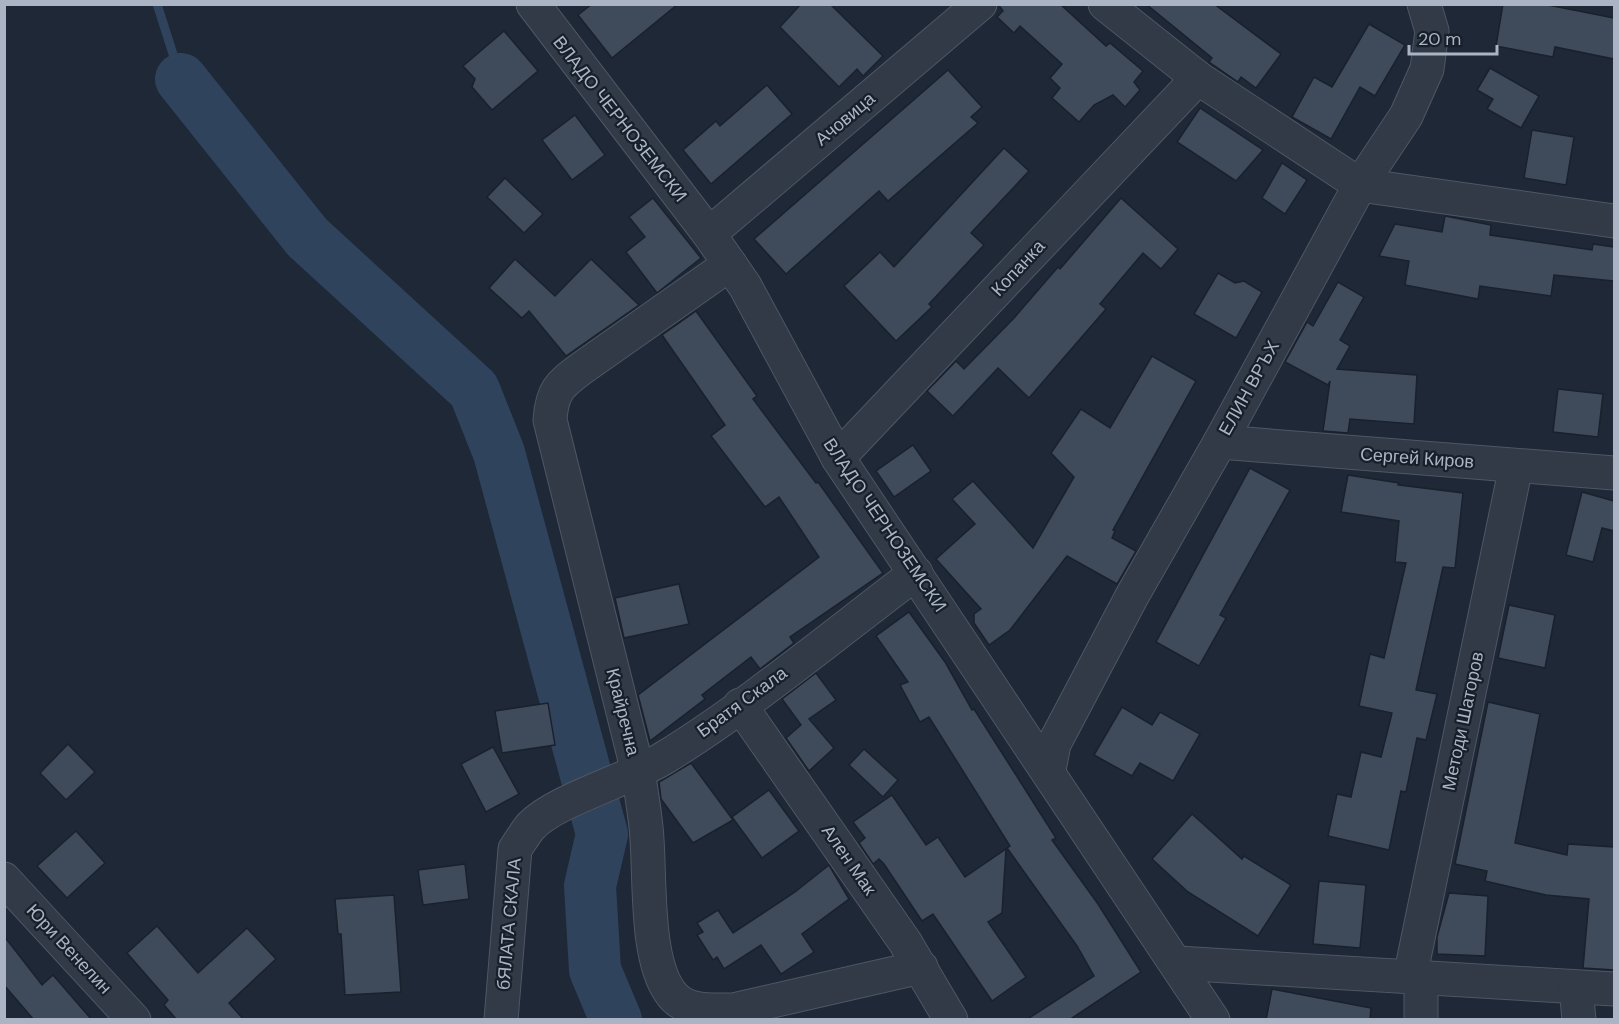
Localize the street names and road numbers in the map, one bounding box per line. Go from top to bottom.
street label: ВЛАДО ЧЕРНОЗЕМСКИ [548,31,692,207]
street label: Ачовица [810,86,881,151]
street label: Копанка [986,234,1051,301]
street label: ЕЛИН ВРЪХ [1213,336,1285,440]
street label: ВЛАДО ЧЕРНОЗЕМСКИ [818,434,952,616]
street label: Сергей Киров [1359,442,1475,474]
street label: Методи Шаторов [1437,649,1489,793]
street label: Братя Скала [692,661,793,743]
street label: Крайречна [601,666,646,759]
street label: Ален Мак [816,820,882,900]
street label: бЯЛАТА СКАЛА [491,857,527,991]
street label: Юри Венелин [21,899,117,999]

